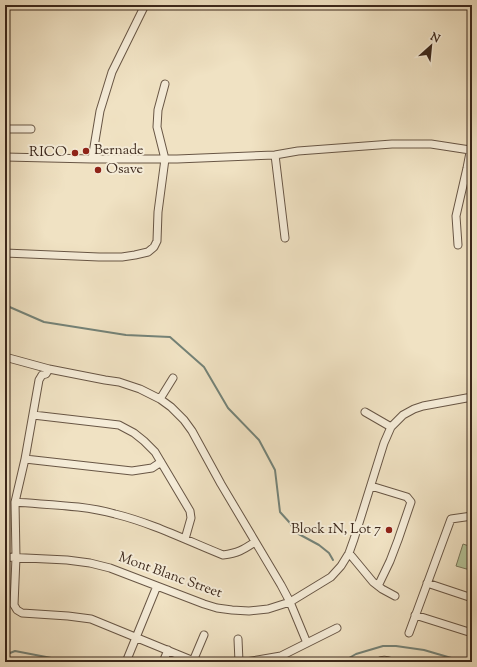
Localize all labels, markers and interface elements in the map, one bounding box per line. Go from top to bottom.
north arrow [411,26,451,66]
text: N [427,28,443,47]
place label: Bernade [94,141,143,161]
place label: RICO [29,143,67,163]
marker: Bernade [81,146,91,156]
marker: RICO [70,148,80,158]
place label: Osave [106,160,143,180]
marker: Osave [93,165,103,175]
place label: Block 1N, Lot 7 [291,520,381,540]
marker: Block 1N, Lot 7 [384,525,394,535]
street label: Mont Blanc Street [115,548,225,604]

